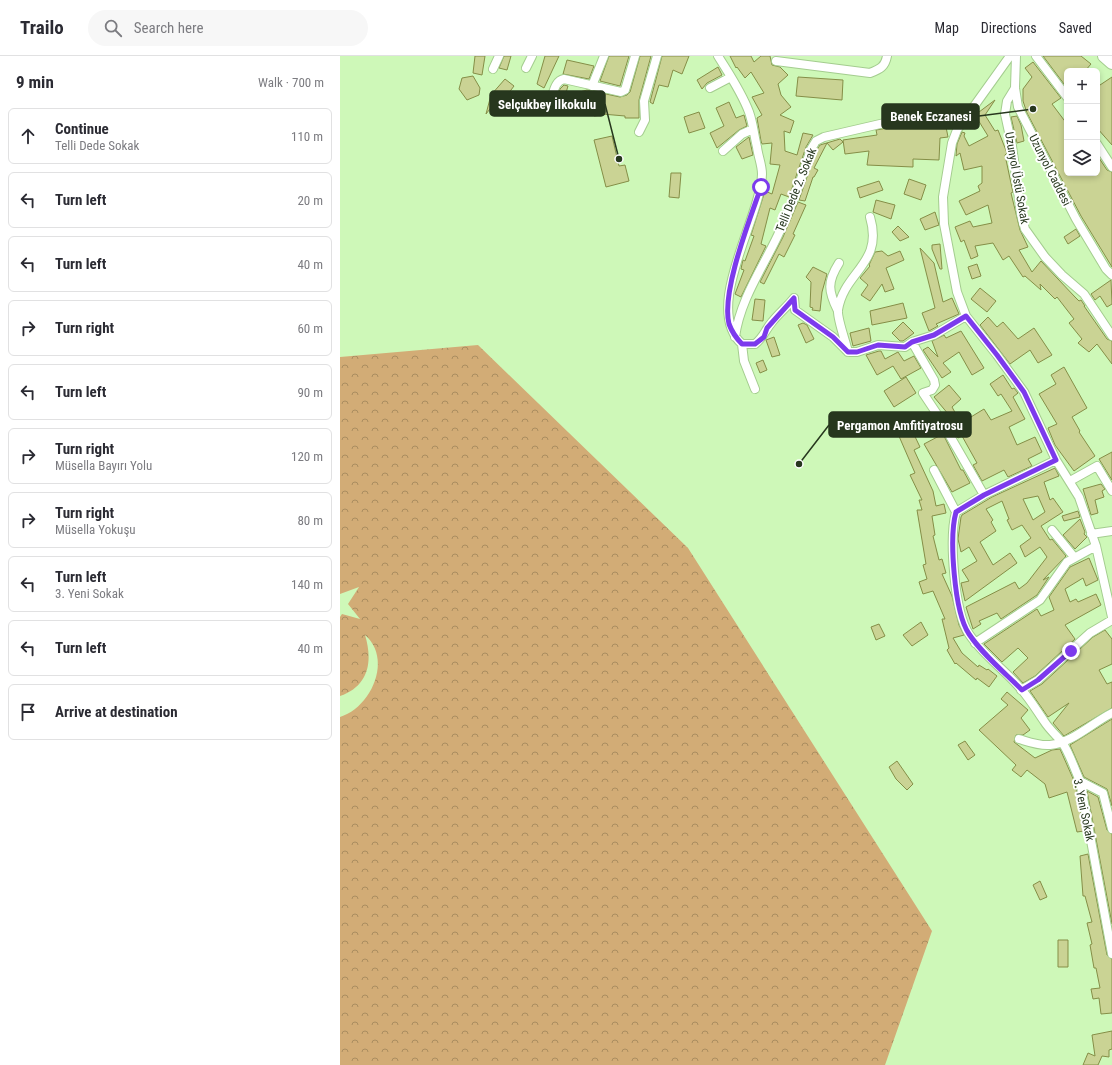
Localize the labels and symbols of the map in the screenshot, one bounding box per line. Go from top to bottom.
callout: Selçukbey İlkokulu [490,91,605,116]
text: Selçukbey İlkokulu [498,97,596,112]
callout: Benek Eczanesi [882,104,979,129]
text: Benek Eczanesi [890,109,972,124]
street label: Uzunyol Üstü Sokak [1002,131,1033,226]
street label: Uzunyol Caddesi [1026,132,1074,208]
street label: Telli Dede 2. Sokak [773,145,820,234]
route start [752,178,770,196]
callout: Pergamon Amfitiyatrosu [829,412,971,437]
text: Pergamon Amfitiyatrosu [837,418,963,433]
route end [1062,642,1080,660]
street label: 3. Yeni Sokak [1071,777,1098,843]

